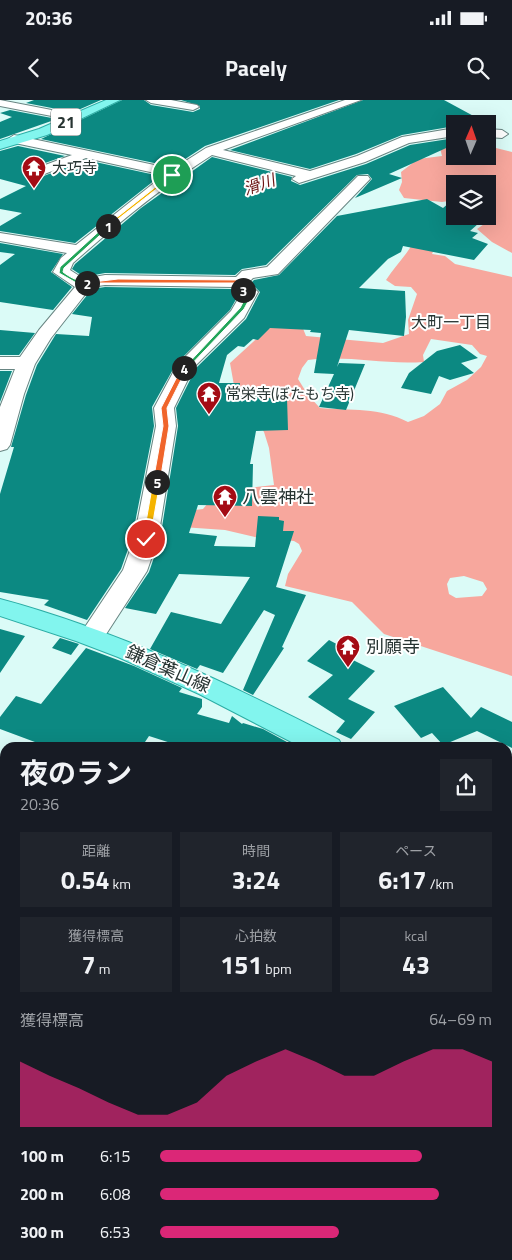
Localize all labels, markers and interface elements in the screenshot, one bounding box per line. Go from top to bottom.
text: 20:36 [25,3,72,32]
text: Pacely [225,51,287,85]
icon: back [20,54,48,82]
icon: search [464,54,492,82]
road number: 21 [51,108,81,136]
north arrow [446,115,496,165]
map controls [446,115,496,225]
pin [151,154,193,196]
temple icon: 大巧寺 [21,155,47,189]
place label: 大巧寺 [52,156,97,179]
icon: arrive [158,161,186,189]
water label: 滑川 [240,167,280,201]
button: layers [446,175,496,225]
pin: 1 [96,214,120,238]
text: 1 [105,216,112,237]
pin: 2 [74,270,100,296]
text: 2 [84,273,91,294]
pin: 3 [230,278,256,302]
text: 3 [240,280,247,301]
district label: 大町一丁目 [411,310,491,334]
pin: 4 [172,356,196,380]
text: 4 [181,358,188,379]
temple icon: 常栄寺(ぼたもち寺) [196,381,222,415]
place label: 常栄寺(ぼたもち寺) [226,382,354,405]
pin: 5 [144,470,170,494]
text: 5 [154,472,161,493]
place label: 八雲神社 [242,483,314,510]
temple icon: 八雲神社 [212,484,238,518]
pin [125,518,167,560]
icon: check [132,525,160,553]
place label: 別願寺 [366,633,420,660]
temple icon: 別願寺 [335,634,361,668]
street label: 鎌倉葉山線 [122,638,215,699]
text: 夜のラン [20,751,132,794]
button: share [440,759,492,811]
text: 20:36 [20,792,59,816]
text: 距離 [82,840,110,861]
text: 時間 [242,840,270,861]
text: ペース [395,840,437,861]
text: 0.54 [61,861,109,899]
text: 3:24 [232,861,280,899]
text: 6:17 [378,861,427,899]
text: km [109,873,131,894]
text: /km [427,873,454,894]
text: 獲得標高 [68,925,124,946]
text: 心拍数 [235,925,277,946]
text: kcal [405,925,427,946]
text: 7 [82,946,96,984]
text: 151 [220,946,262,984]
text: 43 [402,946,430,984]
text: m [96,958,110,979]
text: bpm [262,958,292,979]
text: 64–69 m [429,1007,492,1031]
text: 獲得標高 [20,1008,84,1032]
text: 100 m [20,1144,64,1168]
text: 6:15 [100,1144,130,1168]
text: 200 m [20,1182,64,1206]
text: 6:08 [100,1182,130,1206]
text: 300 m [20,1220,64,1244]
text: 6:53 [100,1220,130,1244]

